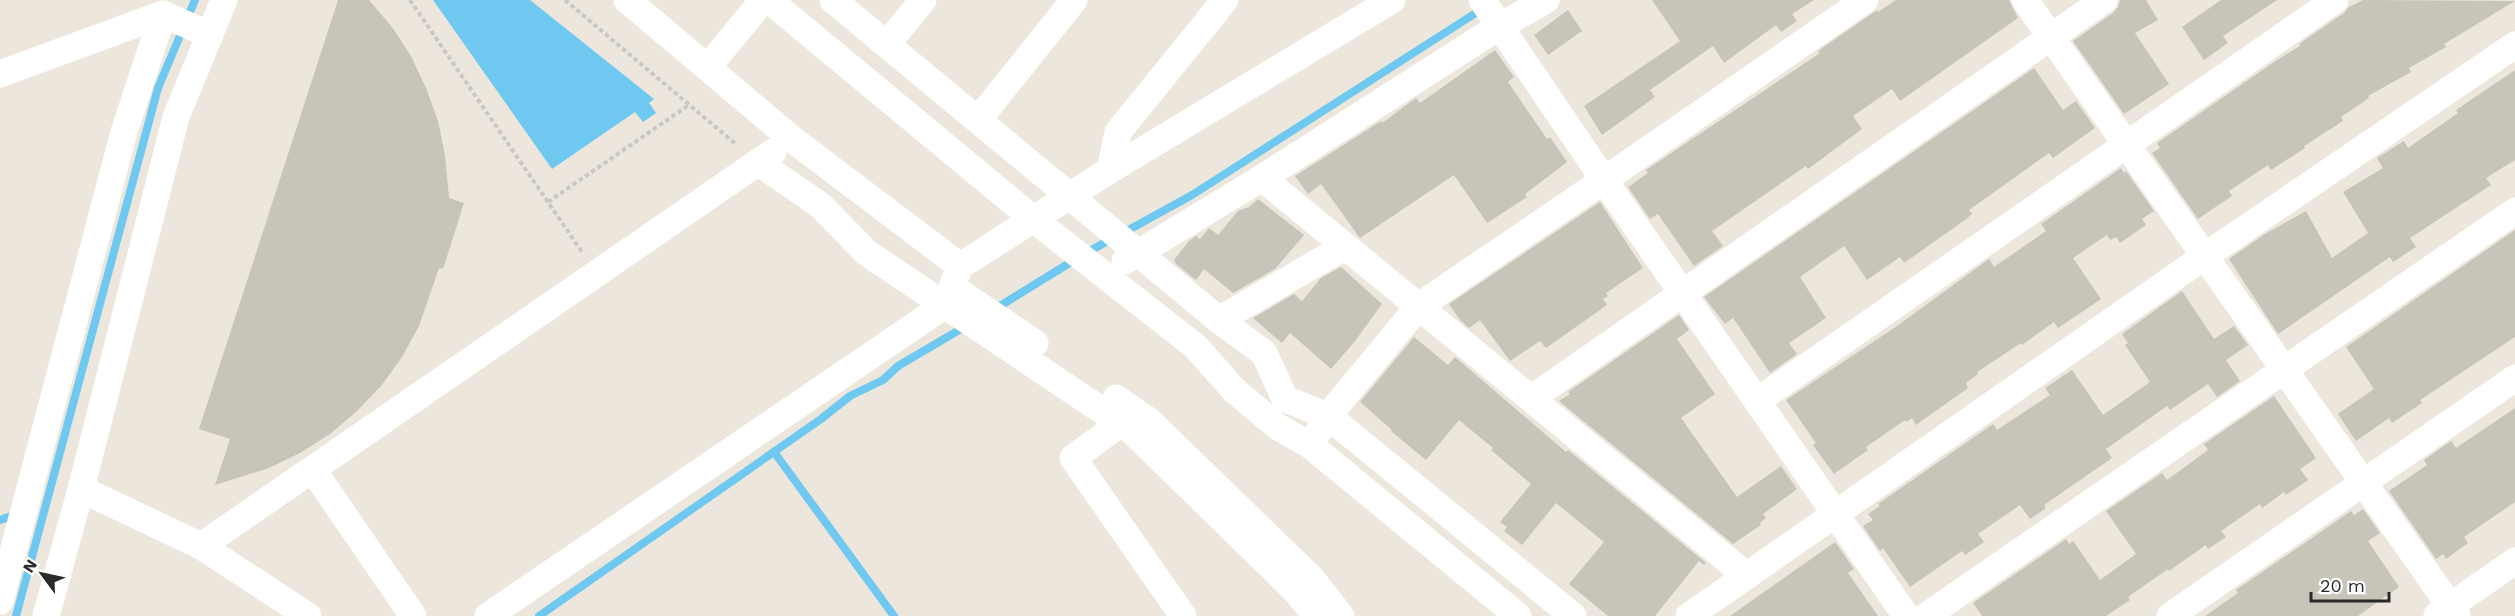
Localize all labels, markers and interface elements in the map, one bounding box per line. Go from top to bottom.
north arrow [12,544,72,604]
text: N [19,556,41,576]
scale bar [2311,565,2389,603]
text: 20 m [2320,575,2365,596]

